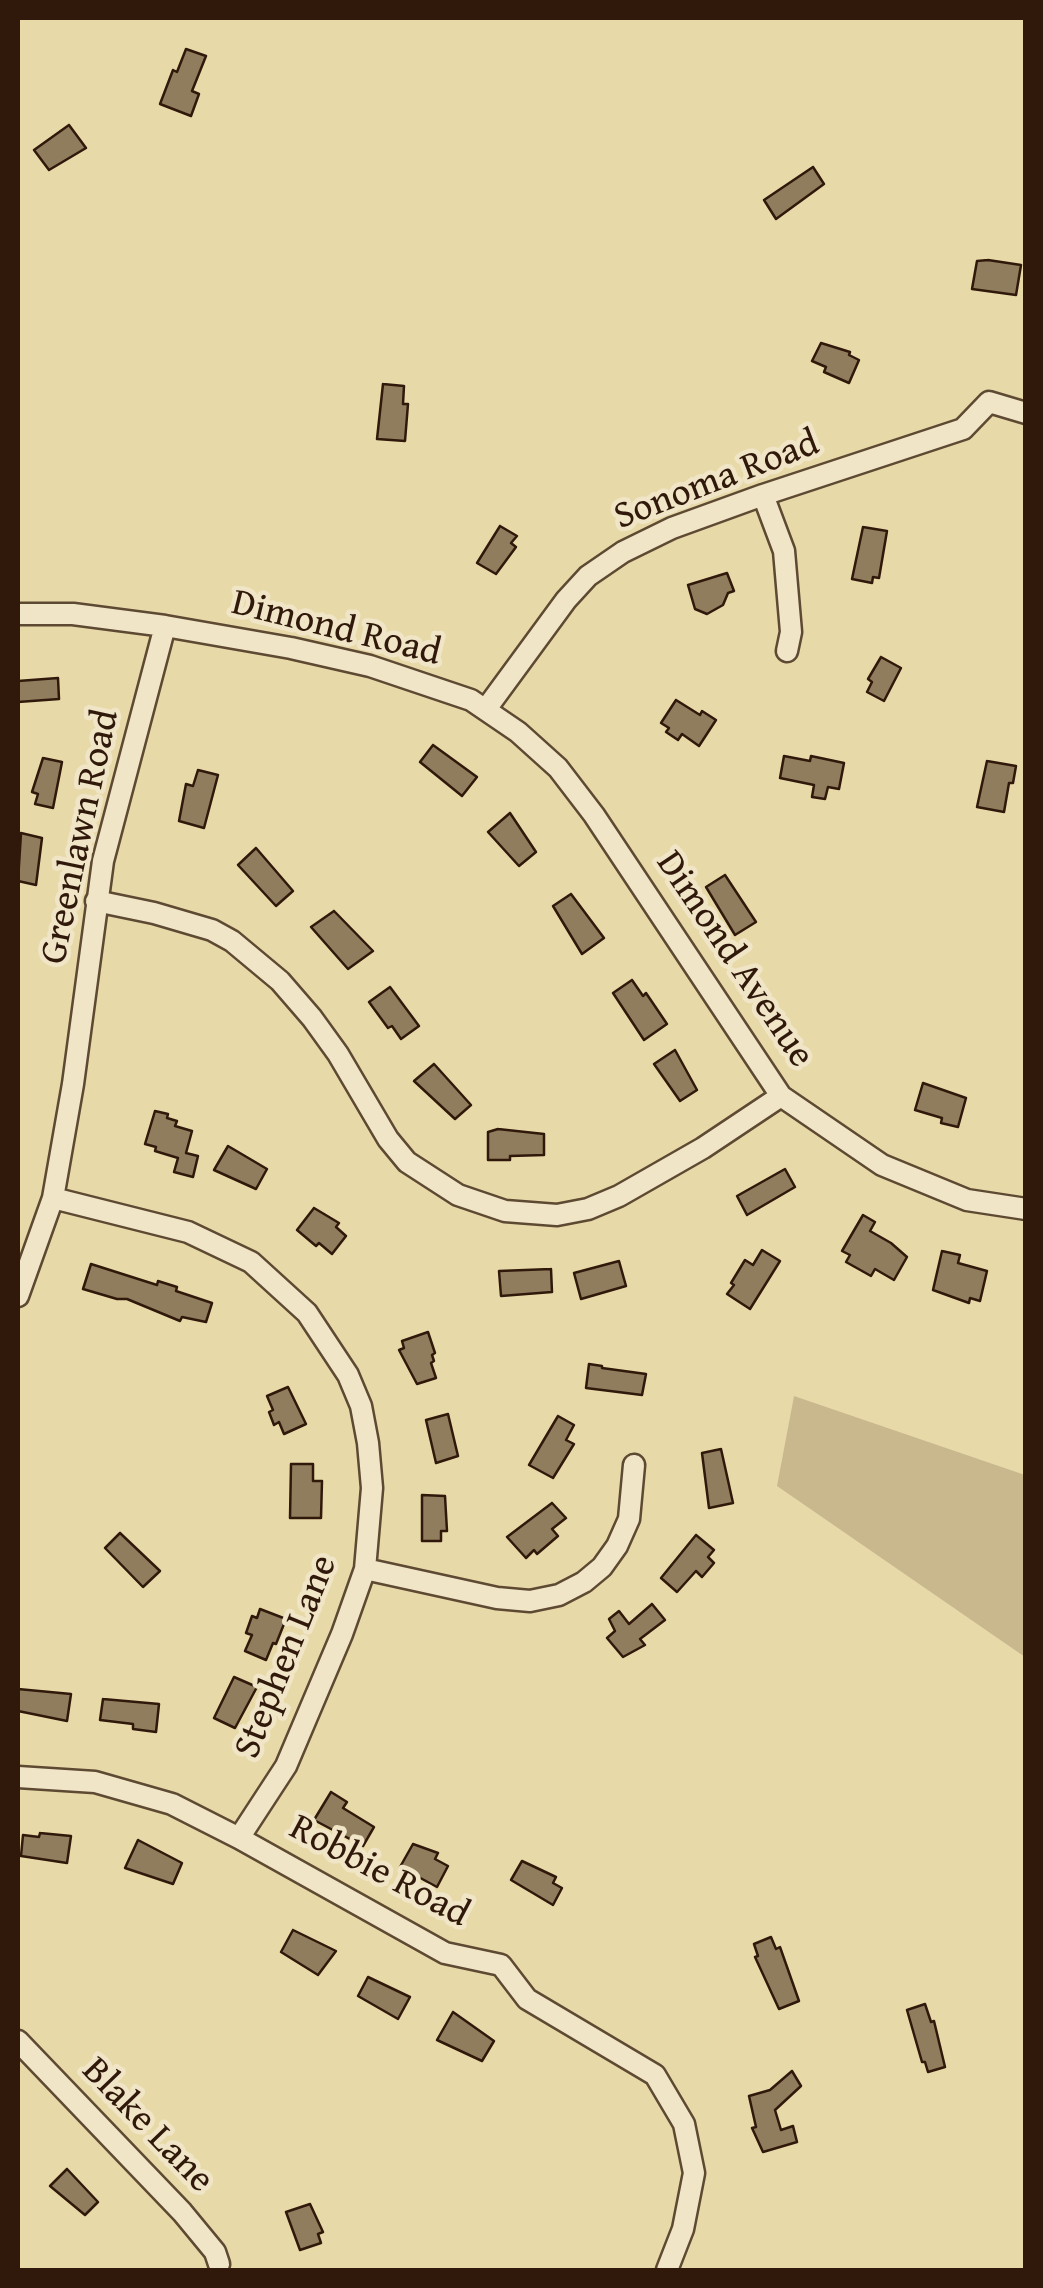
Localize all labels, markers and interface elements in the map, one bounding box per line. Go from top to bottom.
street label: Sonoma Road [608,421,826,541]
street label: Dimond Road [227,581,445,677]
street label: Greenlawn Road [32,706,130,968]
street label: Dimond Avenue [645,843,823,1077]
street label: Stephen Lane [226,1549,348,1765]
street label: Robbie Road [281,1806,477,1938]
street label: Blake Lane [71,2049,223,2203]

